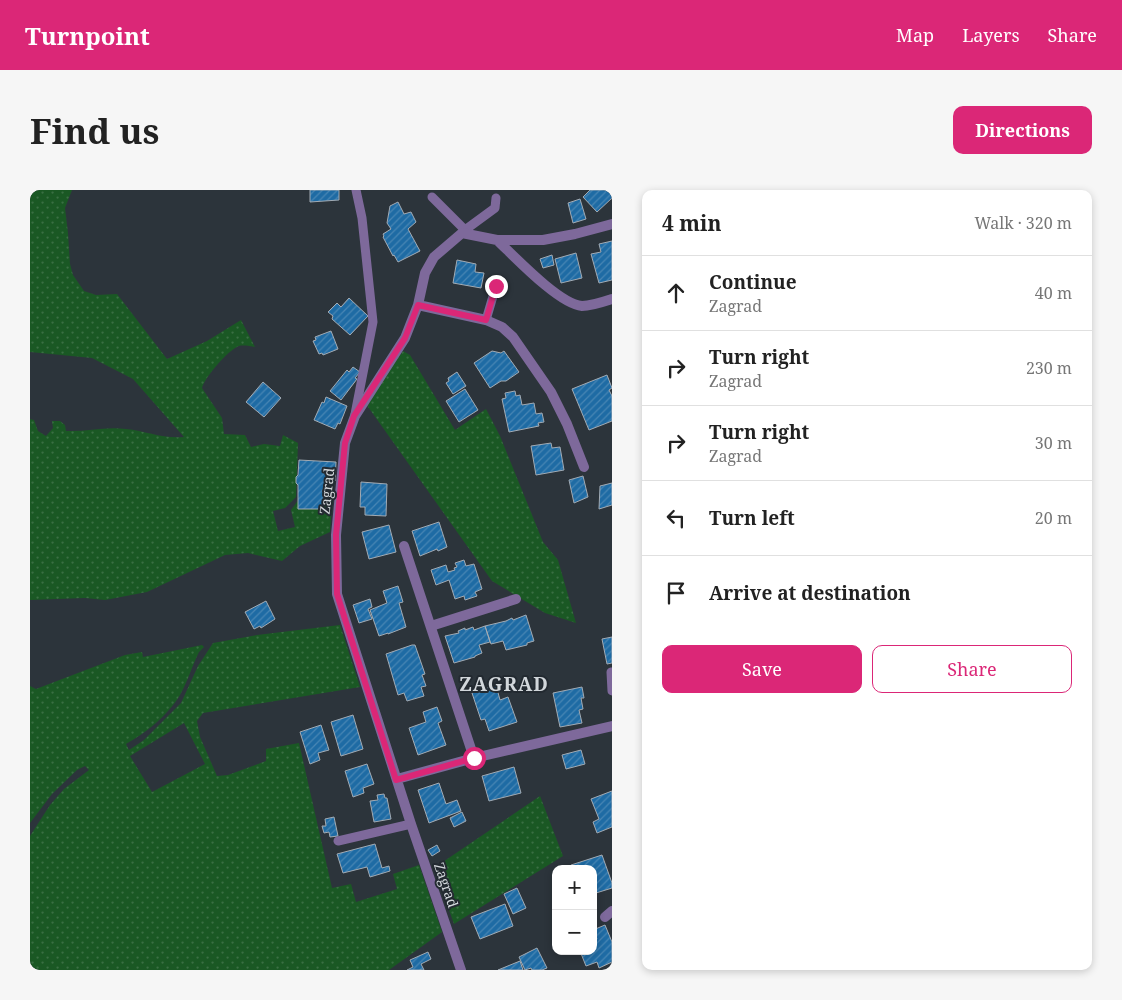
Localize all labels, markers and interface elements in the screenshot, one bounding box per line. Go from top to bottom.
text: Turnpoint [25,19,150,52]
text: Map [896,23,934,47]
text: Layers [962,23,1020,47]
text: Share [1048,23,1097,47]
button: Directions [953,106,1092,154]
text: Find us [30,107,159,154]
text: 4 min [662,209,721,237]
text: Walk · 320 m [975,212,1072,234]
text: Continue [709,269,797,295]
route end [485,275,508,298]
icon: ahead [662,279,690,307]
text: 40 m [1035,282,1072,304]
text: Zagrad [709,295,762,317]
text: Turn right [709,344,809,370]
icon: right [662,354,690,382]
text: 230 m [1026,357,1072,379]
text: Zagrad [709,370,762,392]
text: Turn right [709,419,809,445]
icon: right [662,429,690,457]
text: 30 m [1035,432,1072,454]
text: Zagrad [709,445,762,467]
street label: Zagrad [315,466,338,515]
icon: left [662,504,690,532]
text: Turn left [709,505,795,531]
text: 20 m [1035,507,1072,529]
icon: arrive [662,579,690,607]
text: Arrive at destination [709,580,911,606]
button: Save [662,645,862,693]
button: Share [872,645,1072,693]
district label: ZAGRAD [459,671,549,697]
route start [463,747,486,770]
street label: Zagrad [430,860,463,910]
map controls [552,865,597,955]
button: + [552,865,597,910]
button: − [552,910,597,955]

